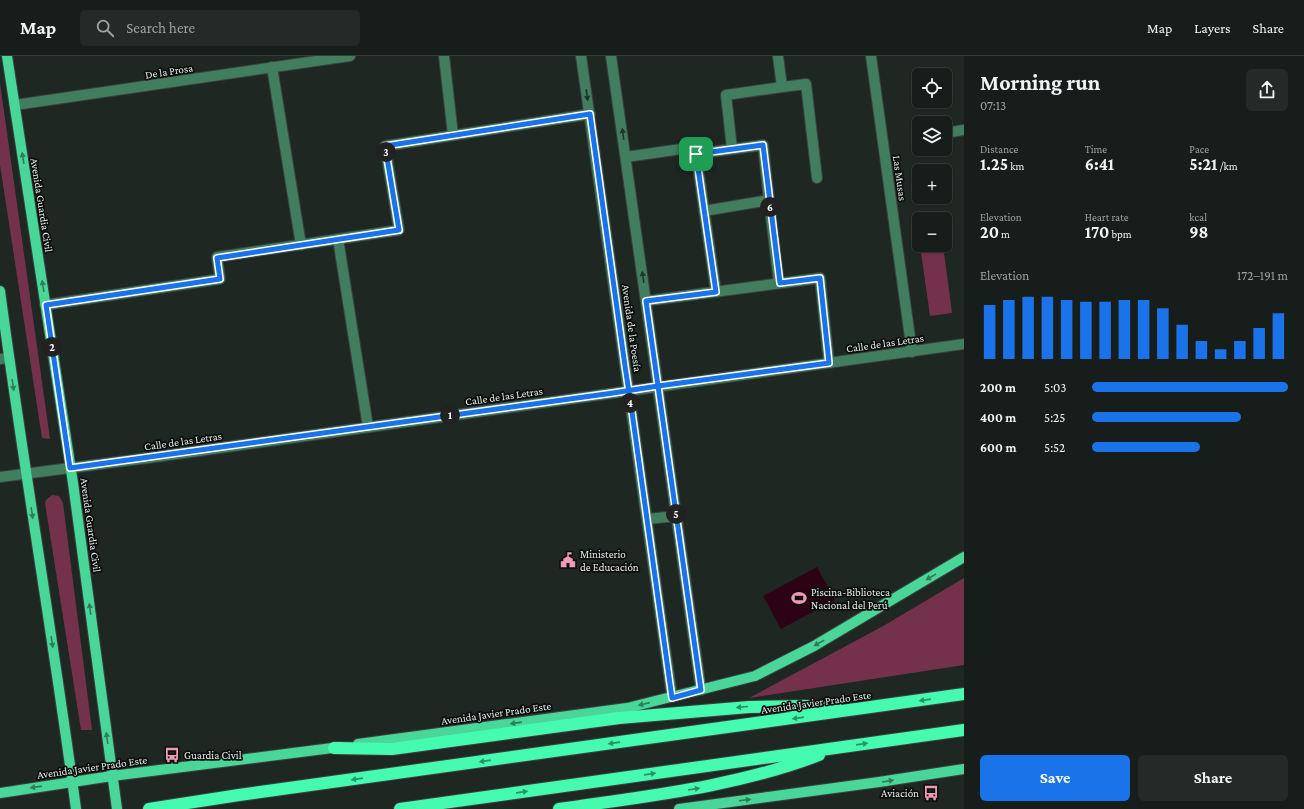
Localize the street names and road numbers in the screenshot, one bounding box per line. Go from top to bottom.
street label: De la Prosa [144,61,194,81]
street label: Las Musas [891,155,909,201]
street label: Avenida Guardia Civil [29,157,55,253]
street label: Avenida de la Poesía [620,284,644,372]
street label: Calle de las Letras [845,332,925,354]
street label: Calle de las Letras [464,385,544,407]
street label: Calle de las Letras [143,430,223,452]
street label: Avenida Guardia Civil [78,477,104,573]
street label: Avenida Javier Prado Este [760,688,872,717]
street label: Avenida Javier Prado Este [440,699,552,728]
street label: Avenida Javier Prado Este [36,753,148,782]

